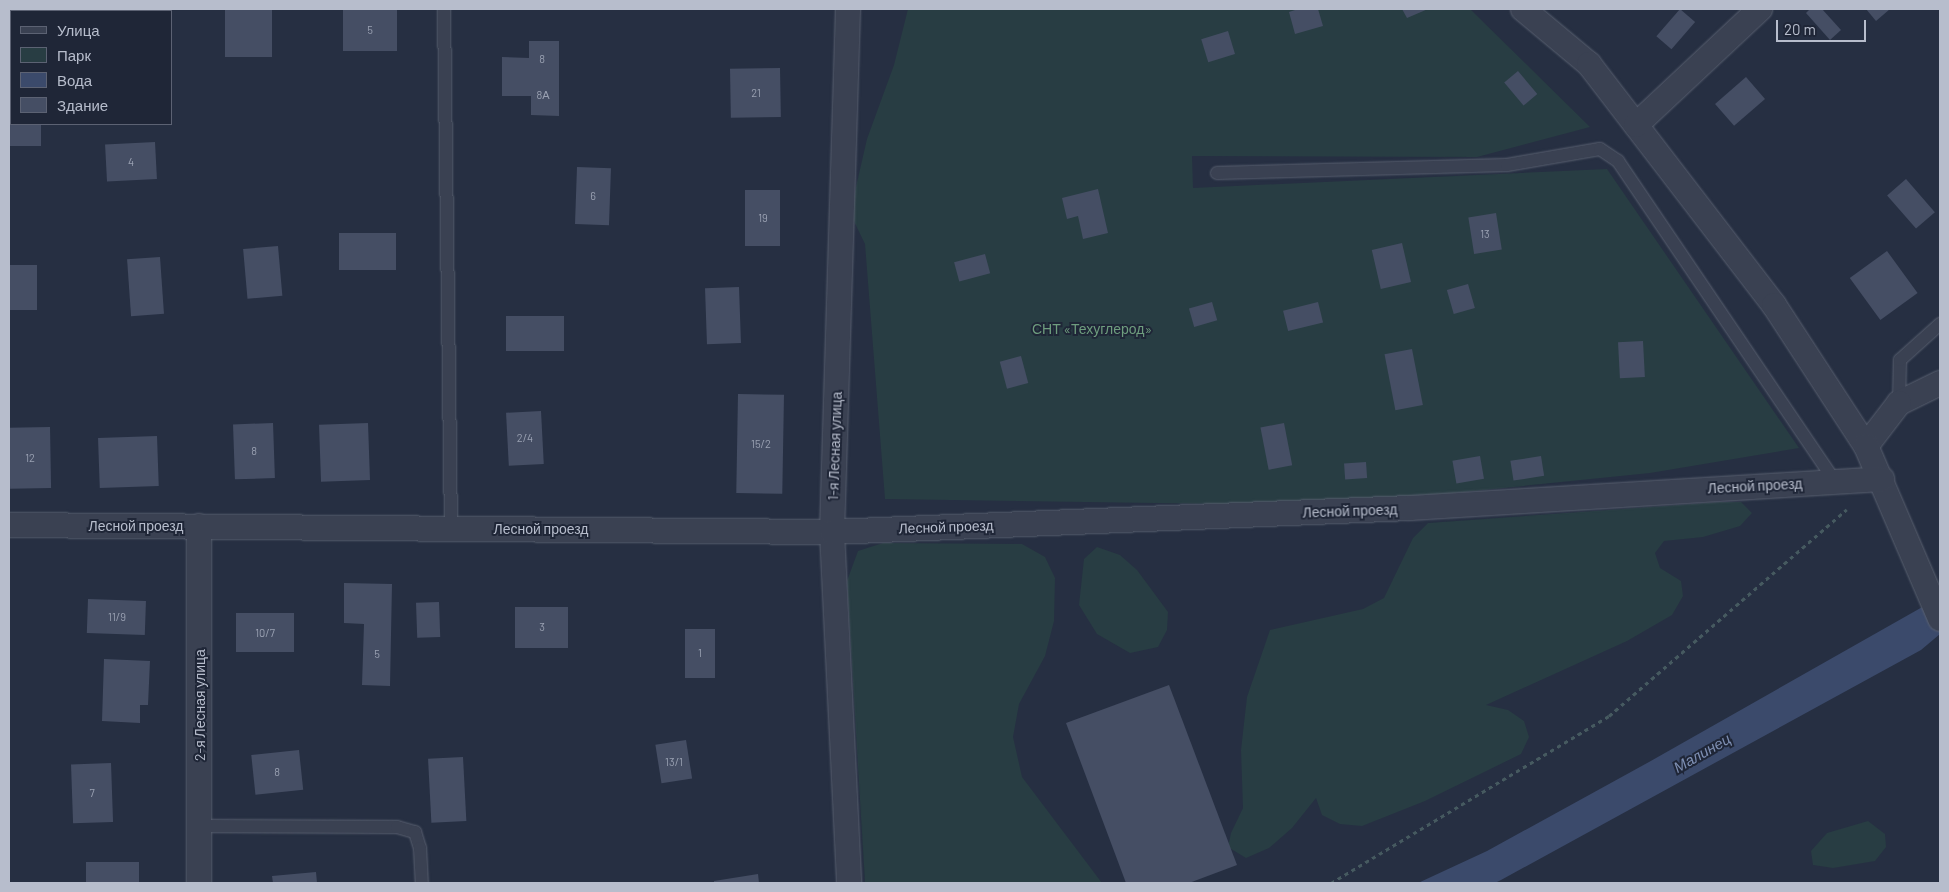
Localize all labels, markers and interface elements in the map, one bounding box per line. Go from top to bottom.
legend [10,10,172,125]
scale bar [1779,10,1869,42]
text: 20 m [1784,20,1816,38]
text: Улица [57,21,100,39]
house number: 5 [367,23,373,37]
text: Парк [57,46,91,64]
house number: 8 [539,52,545,66]
text: Вода [57,71,92,89]
house number: 21 [751,86,761,100]
house number: 8А [536,88,550,102]
text: Здание [57,96,108,114]
house number: 4 [128,155,134,169]
house number: 6 [590,189,596,203]
house number: 19 [758,211,768,225]
house number: 13 [1480,227,1490,241]
park label: СНТ «Техуглерод» [1032,321,1152,337]
street label: 1-я Лесная улица [825,391,845,501]
house number: 2/4 [517,431,533,445]
house number: 15/2 [751,437,771,451]
house number: 8 [251,444,257,458]
house number: 12 [25,451,35,465]
street label: Лесной проезд [1707,475,1803,497]
street label: Лесной проезд [1302,501,1398,521]
street label: Лесной проезд [898,517,994,537]
street label: Лесной проезд [88,518,184,534]
street label: Лесной проезд [493,521,589,537]
house number: 11/9 [108,610,126,624]
house number: 3 [539,620,545,634]
house number: 10/7 [255,626,275,640]
house number: 1 [698,646,702,660]
house number: 5 [374,647,380,661]
street label: 2-я Лесная улица [192,649,208,761]
water label: Малинец [1670,730,1734,776]
house number: 13/1 [665,755,683,769]
house number: 8 [274,765,280,779]
house number: 7 [89,786,95,800]

